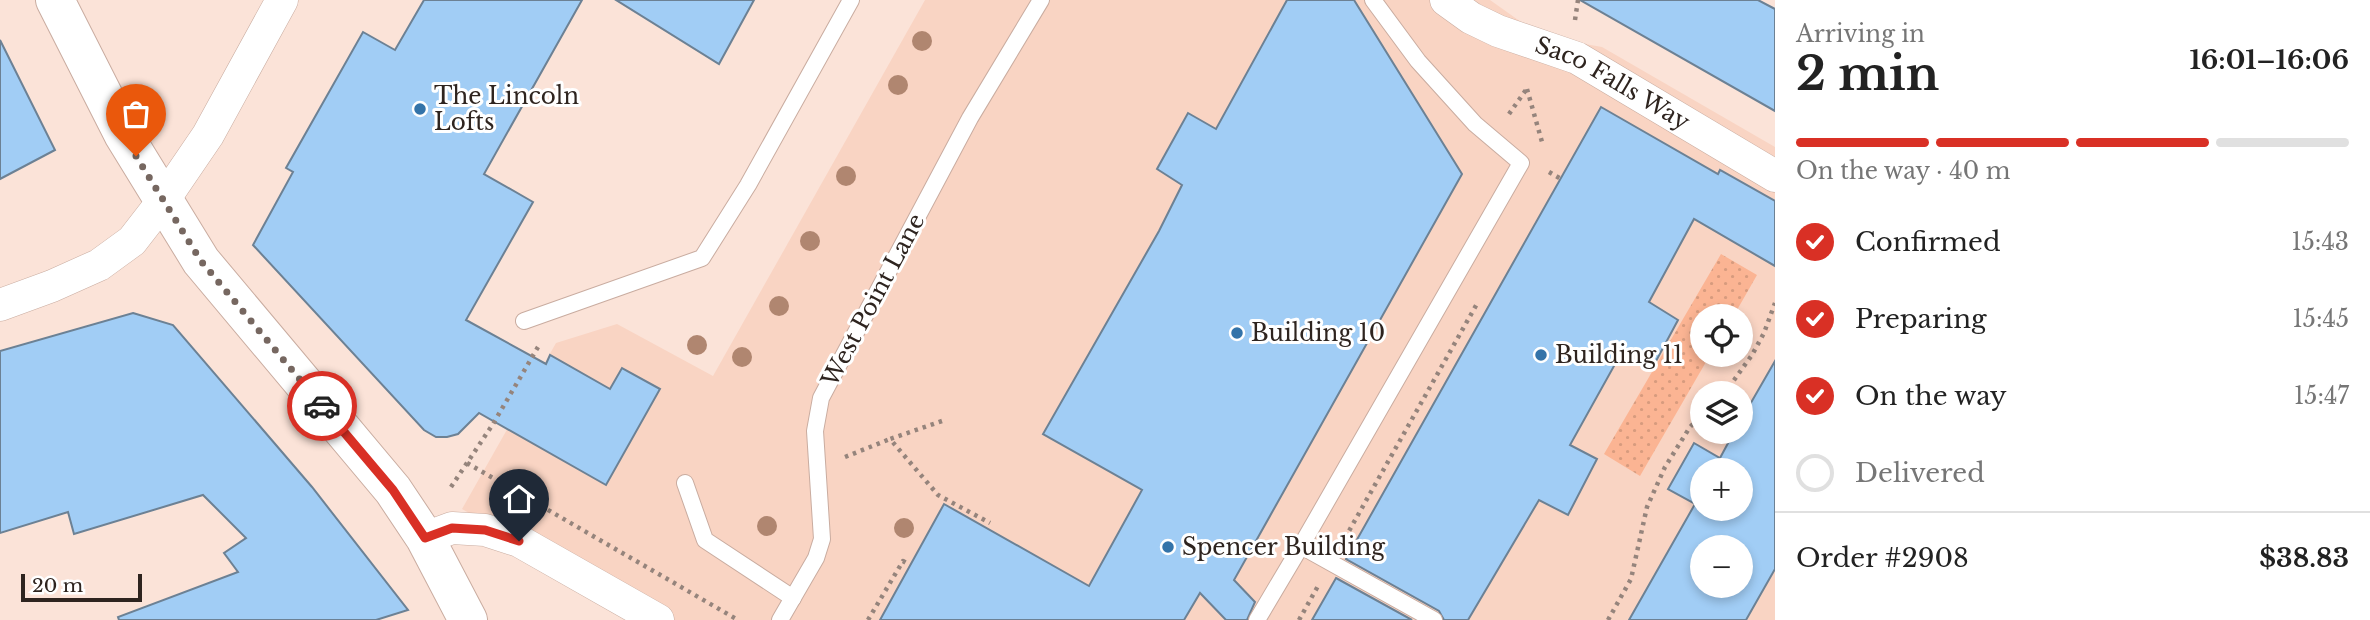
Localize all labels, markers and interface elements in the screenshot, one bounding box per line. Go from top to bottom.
text: Arriving in [1796,20,1925,48]
street label: Saco Falls Way [1532,31,1695,136]
text: 16:01–16:06 [2189,44,2349,76]
text: 2 min [1796,45,1939,102]
place label: The Lincoln Lofts [434,82,579,136]
pin [106,84,166,156]
icon: bag [117,95,155,133]
marker: The Lincoln Lofts [412,101,428,117]
text: On the way · 40 m [1796,157,2010,185]
street label: West Point Lane [815,209,930,392]
icon: check [1796,223,1834,261]
text: Confirmed [1855,226,2000,258]
text: 15:43 [2292,228,2349,256]
icon: check [1796,300,1834,338]
text: Preparing [1855,303,1987,335]
map controls [1690,304,1753,598]
button: locate [1690,304,1753,367]
text: 15:45 [2293,305,2349,333]
place label: Building 10 [1251,319,1385,347]
marker: Building 10 [1229,325,1245,341]
place label: Building 11 [1555,341,1683,369]
marker: Building 11 [1533,347,1549,363]
courier [287,371,357,441]
icon: check [1796,377,1834,415]
text: On the way [1855,380,2007,412]
button: layers [1690,381,1753,444]
text: 15:47 [2294,382,2349,410]
icon: car [303,387,341,425]
text: Delivered [1855,457,1985,489]
button: + [1690,458,1753,521]
pin [489,469,549,541]
icon: home [500,480,538,518]
place label: Spencer Building [1182,533,1385,561]
button: − [1690,535,1753,598]
marker: Spencer Building [1160,539,1176,555]
text: Order #2908 [1796,542,1969,574]
text: $38.83 [2259,542,2349,574]
scale bar [21,571,142,603]
text: 20 m [32,574,83,597]

